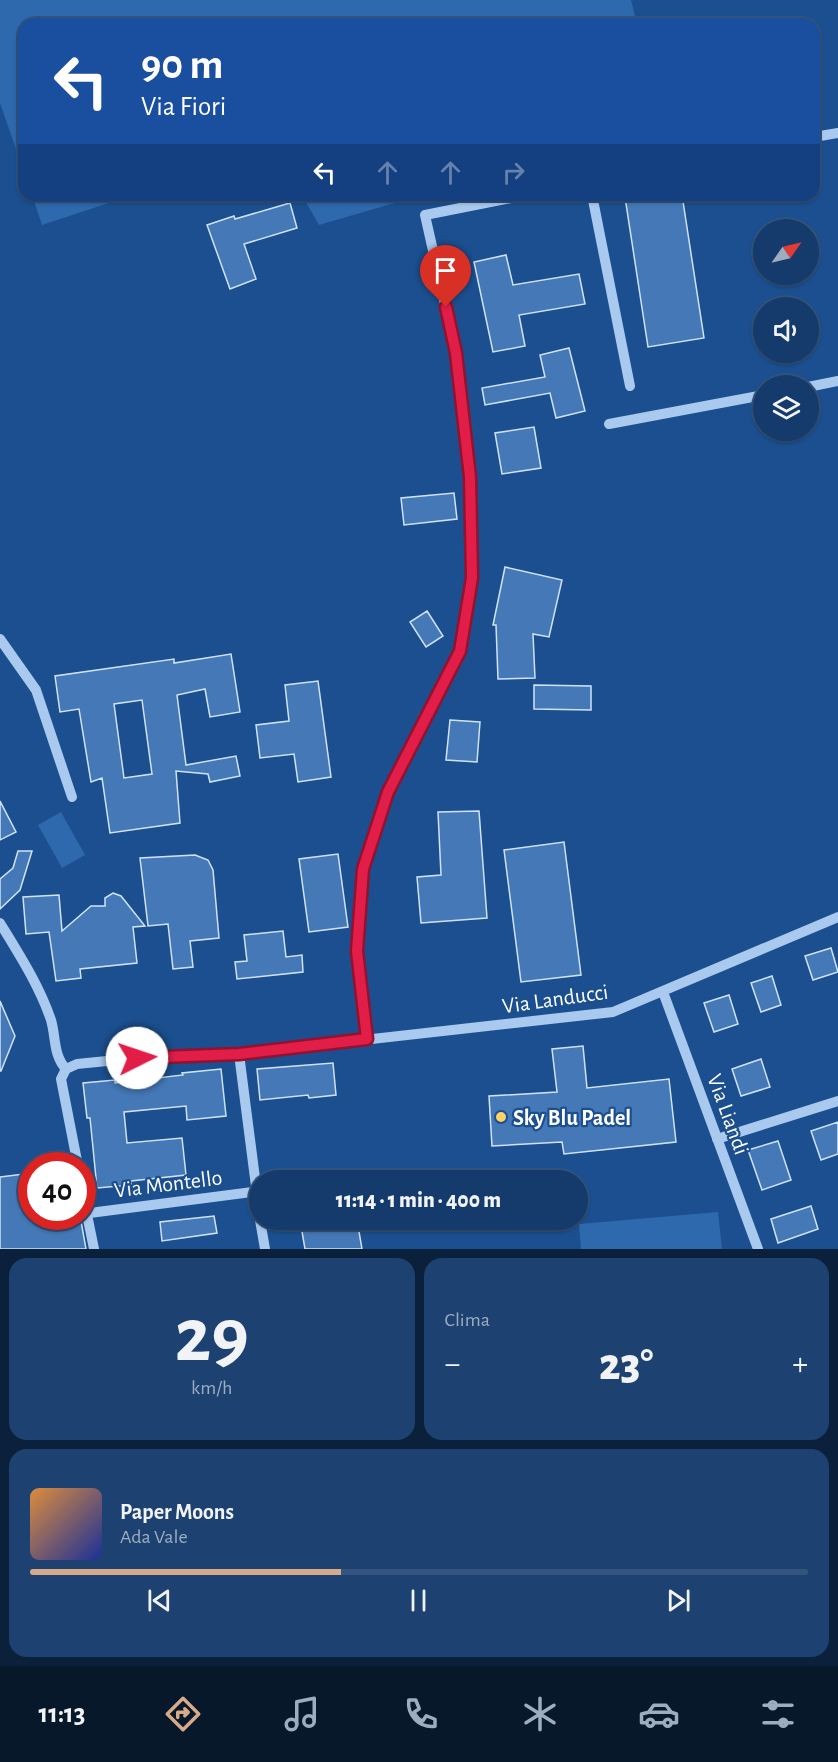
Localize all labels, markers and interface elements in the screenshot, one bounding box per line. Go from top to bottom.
icon: left [42,42,120,120]
text: 90 m [141,44,223,86]
text: Via Fiori [141,93,226,120]
icon: left [308,156,341,189]
icon: ahead [371,156,404,189]
icon: ahead [434,156,467,189]
icon: right [497,156,530,189]
north arrow [753,219,819,285]
map controls [753,219,819,441]
pin [420,245,471,307]
icon: arrive [429,254,462,287]
button: sound [753,297,819,363]
button: layers [753,375,819,441]
street label: Via Landucci [501,981,610,1017]
position arrow [105,1026,169,1090]
street label: Via Liandi [703,1071,753,1158]
place label: Sky Blu Padel [513,1107,631,1130]
marker: Sky Blu Padel [494,1110,508,1124]
speed limit sign: 40 [18,1152,96,1230]
street label: Via Montello [113,1166,224,1202]
text: 11:14 · 1 min · 400 m [336,1189,501,1211]
text: 29 [175,1298,249,1376]
text: Clima [445,1310,490,1330]
text: 23° [599,1343,654,1388]
text: − [445,1348,460,1381]
text: + [792,1348,808,1381]
text: km/h [191,1378,232,1398]
text: Paper Moons [120,1501,234,1523]
text: Ada Vale [120,1527,188,1547]
icon: previous [143,1584,176,1617]
icon: pause [402,1584,435,1617]
icon: next [662,1584,695,1617]
icon: directions [162,1693,204,1735]
icon: music [281,1693,323,1735]
icon: phone [400,1693,442,1735]
icon: climate [519,1693,561,1735]
icon: car [638,1693,680,1735]
icon: filters [757,1693,799,1735]
text: 11:13 [39,1700,85,1727]

